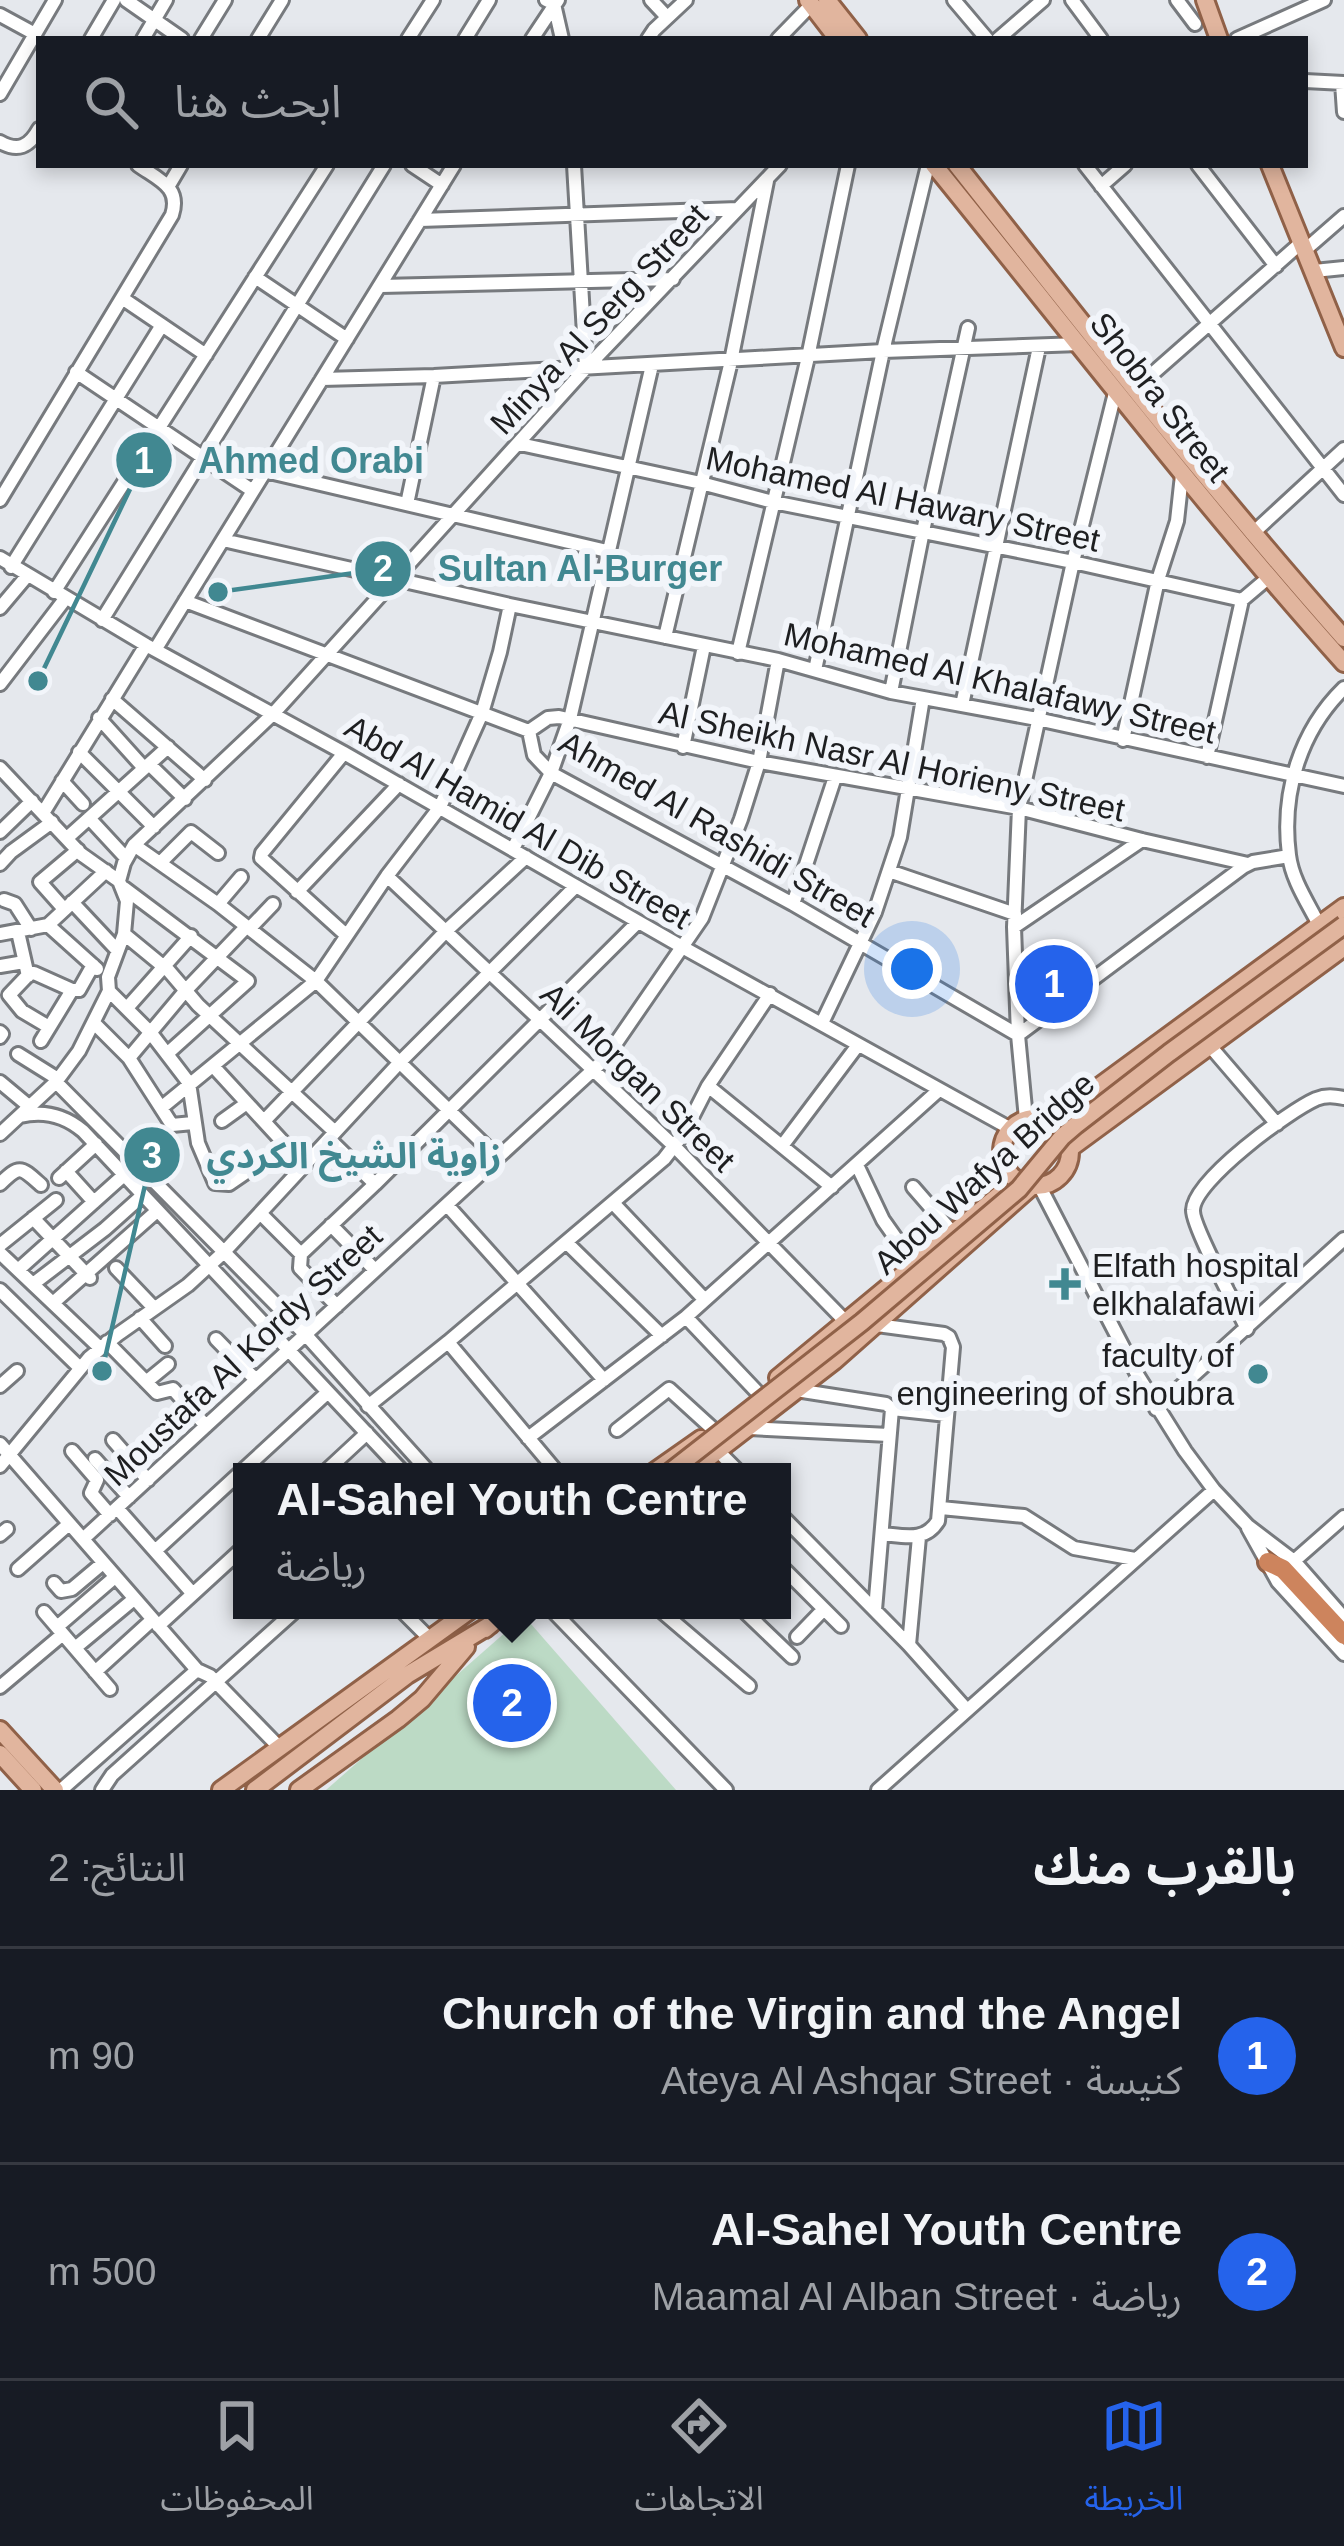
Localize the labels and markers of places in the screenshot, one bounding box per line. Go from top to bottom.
callout: Ahmed Orabi [114,424,448,496]
callout: Sultan Al-Burger [353,533,747,605]
pin: 1 [1015,939,1093,1029]
callout: زاوية الشيخ الكردي [122,1119,526,1191]
place label: Elfath hospital elkhalafawi [1092,1247,1299,1322]
marker: Elfath hospital elkhalafawi [1049,1268,1081,1300]
place label: faculty of engineering of shoubra [896,1337,1235,1412]
marker: faculty of engineering of shoubra [1245,1361,1271,1387]
pin: 2 [473,1658,551,1748]

